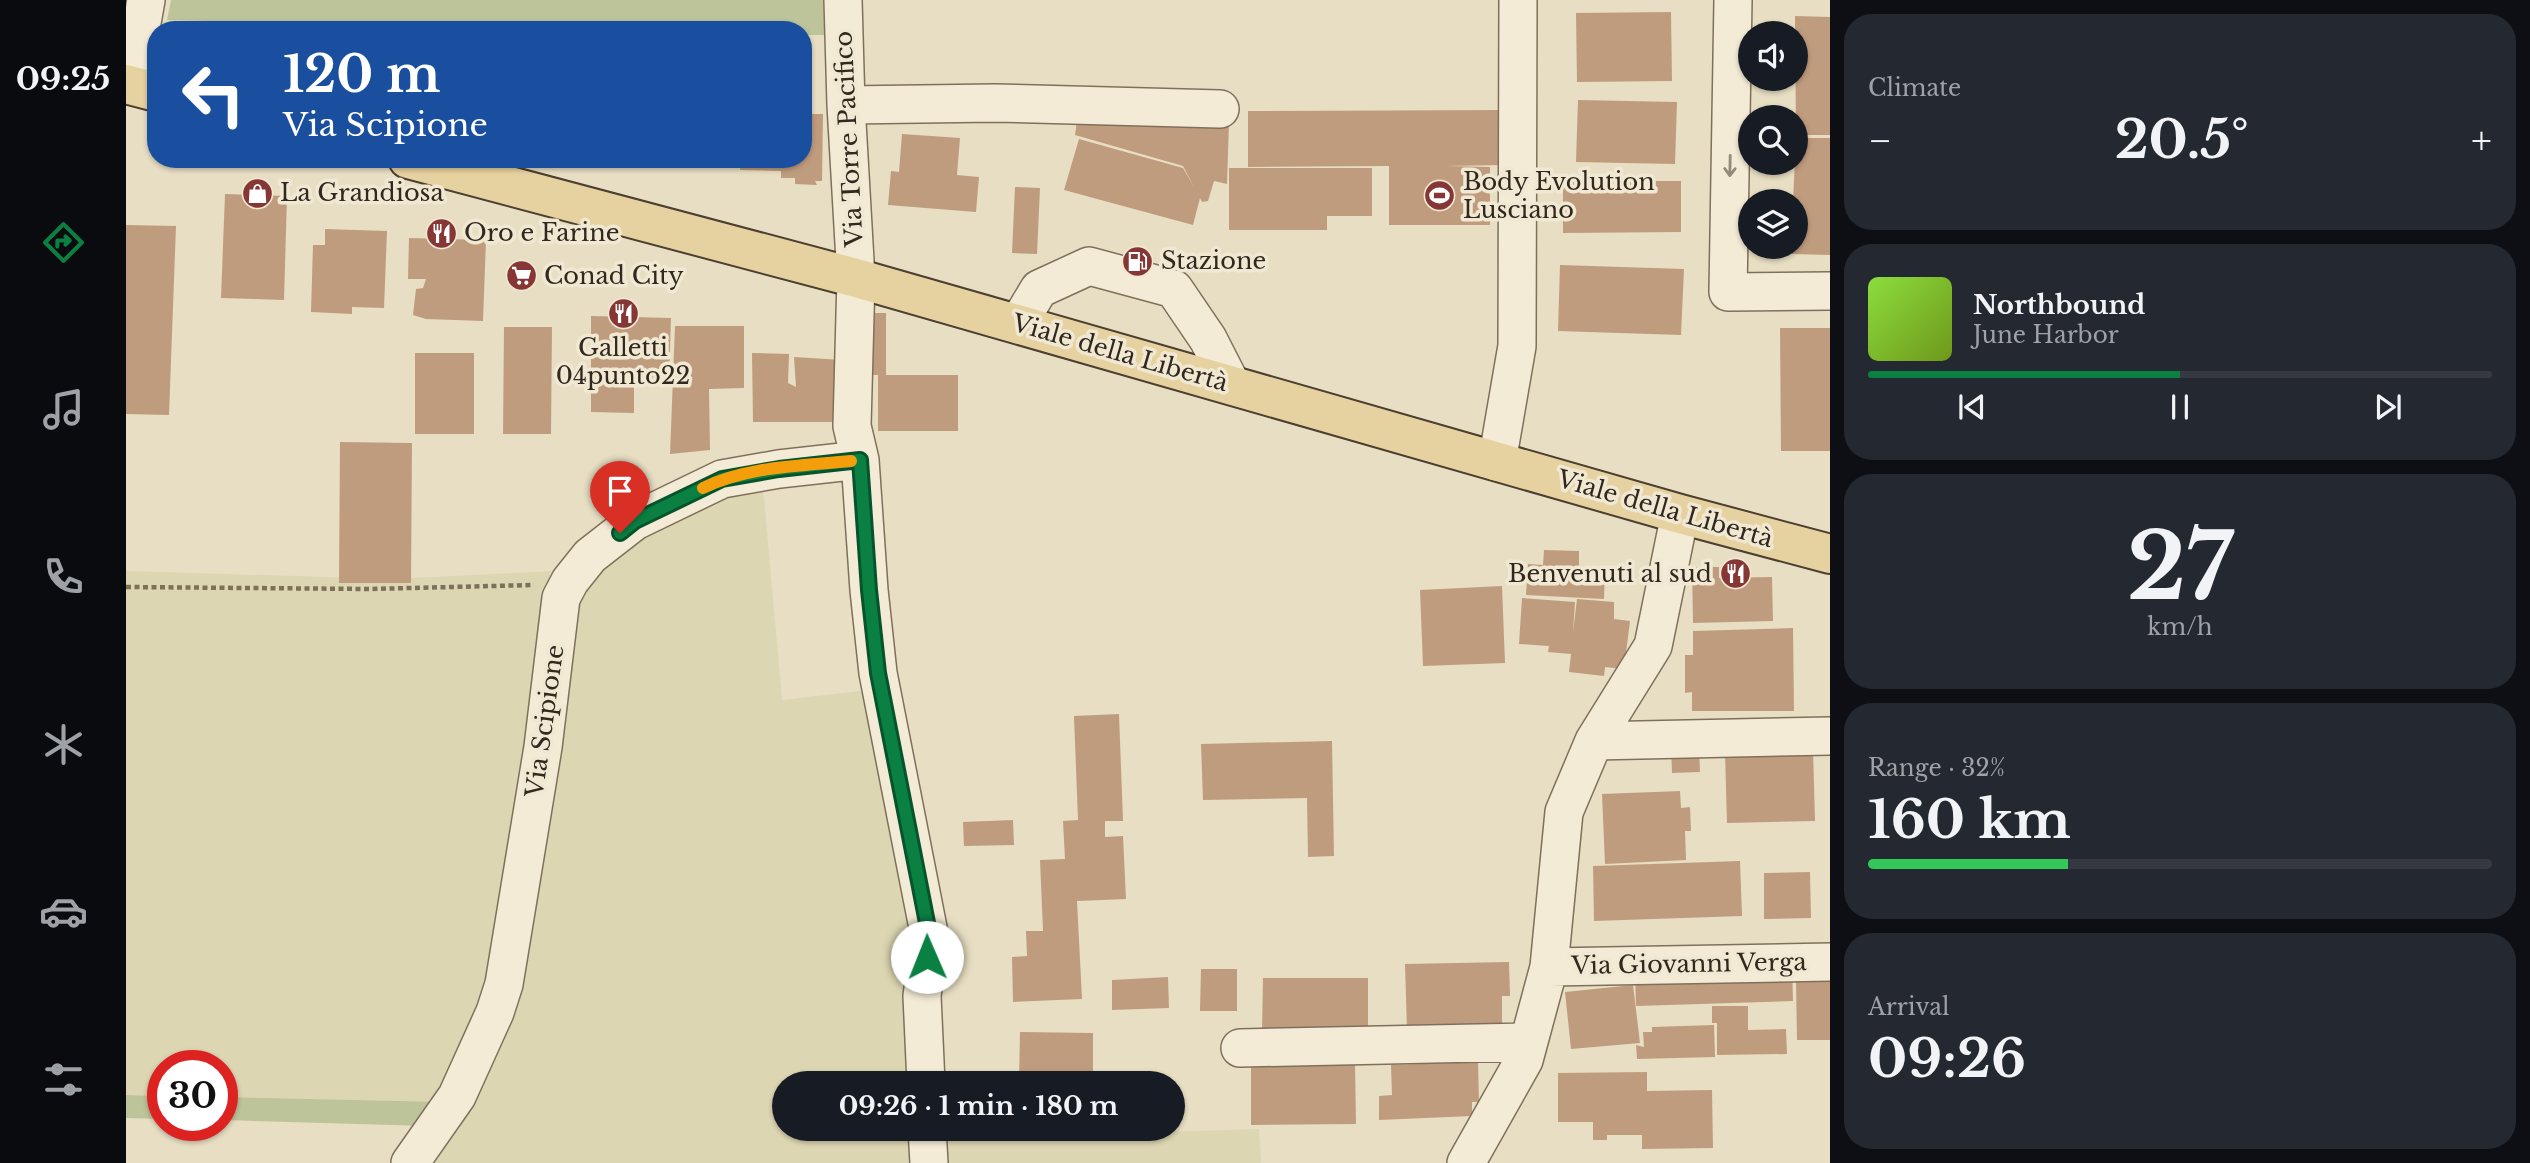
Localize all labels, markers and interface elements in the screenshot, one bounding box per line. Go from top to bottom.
map controls [1738,21,1808,259]
button: sound [1738,21,1808,91]
street label: Via Torre Pacifico [828,30,869,249]
text: 120 m [283,44,441,105]
icon: left [168,49,259,140]
text: 09:25 [16,59,110,99]
text: Climate [1868,74,1961,102]
text: Via Scipione [283,105,488,145]
button: search [1738,105,1808,175]
text: 20.5° [2115,108,2249,172]
text: − [1868,117,1892,164]
text: + [2471,117,2492,164]
one-way arrow [1723,154,1737,177]
place label: Body Evolution Lusciano [1463,167,1655,224]
shop icon: La Grandiosa [240,176,274,210]
place label: La Grandiosa [280,178,445,207]
sports icon: Body Evolution Lusciano [1423,179,1457,213]
button: layers [1738,189,1808,259]
restaurant icon: Oro e Farine [424,216,458,250]
icon: directions [39,218,88,267]
place label: Oro e Farine [464,218,620,247]
fuel station icon: Stazione [1121,244,1155,278]
place label: Stazione [1161,246,1266,275]
supermarket icon: Conad City [504,259,538,293]
place label: Conad City [544,261,684,290]
text: Northbound [1973,289,2145,321]
restaurant icon: Galletti 04punto22 [606,297,640,331]
street label: Viale della Libertà [1008,308,1232,397]
text: June Harbor [1973,321,2119,349]
place label: Galletti 04punto22 [556,333,690,390]
icon: music [39,385,88,434]
icon: previous [1953,388,1991,426]
icon: pause [2161,388,2199,426]
icon: next [2369,388,2407,426]
pin [590,461,650,533]
street label: Viale della Libertà [1553,464,1777,553]
icon: arrive [601,472,639,510]
text: 27 [2127,511,2233,624]
icon: phone [39,552,88,601]
restaurant icon: Benvenuti al sud [1718,557,1752,591]
place label: Benvenuti al sud [1508,559,1712,588]
text: km/h [2147,613,2213,641]
street label: Via Scipione [519,643,570,800]
icon: climate [39,720,88,769]
text: Range · 32% [1868,754,2005,782]
text: 160 km [1868,788,2071,852]
icon: car [39,887,88,936]
position arrow [890,920,964,994]
street label: Via Giovanni Verga [1570,947,1808,980]
text: Arrival [1868,993,1949,1021]
text: 09:26 [1868,1027,2026,1091]
speed limit sign: 30 [147,1050,238,1141]
icon: filters [39,1055,88,1104]
text: 09:26 · 1 min · 180 m [839,1090,1118,1122]

